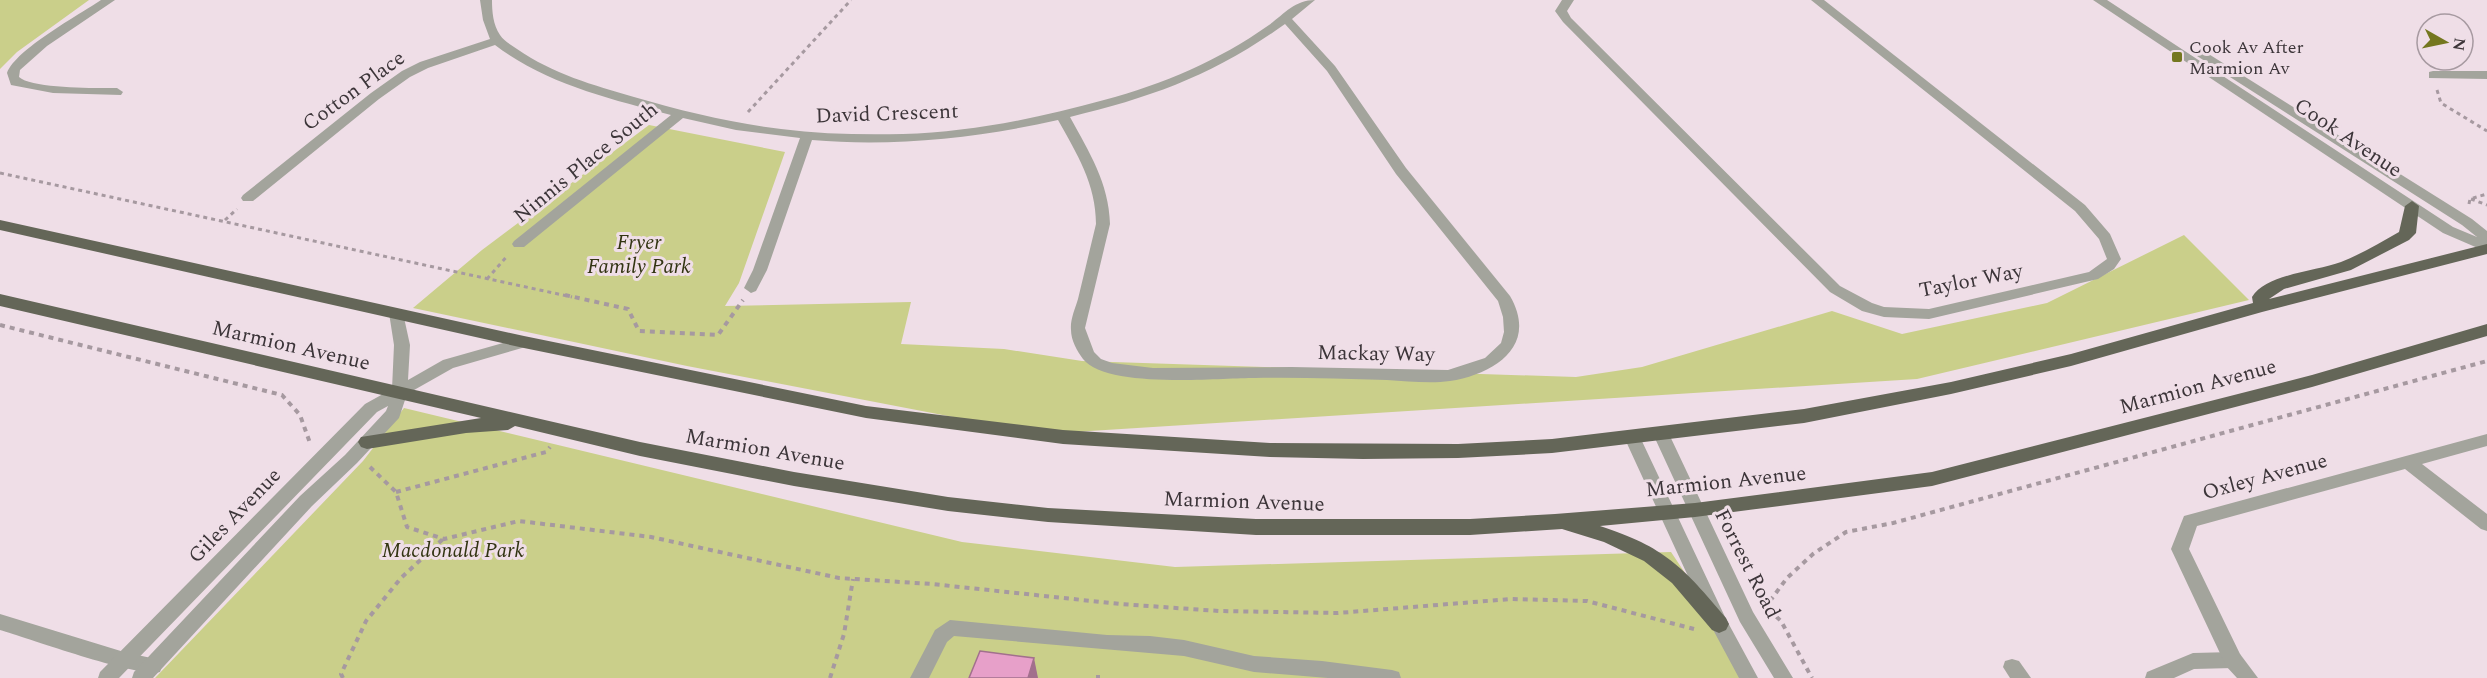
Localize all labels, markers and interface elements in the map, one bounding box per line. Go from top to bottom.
north arrow [2415,12,2475,72]
place label: Cook Av After Marmion Av [2189,34,2304,82]
text: N [2446,36,2472,53]
street label: Cotton Place [296,43,412,139]
marker: Cook Av After Marmion Av [2170,50,2184,64]
street label: Cook Avenue [2288,90,2408,186]
street label: Ninnis Place South [507,94,665,232]
street label: David Crescent [815,96,959,132]
park label: Fryer Family Park [587,227,691,283]
street label: Taylor Way [1916,255,2027,307]
street label: Marmion Avenue [209,312,373,380]
street label: Mackay Way [1317,337,1436,371]
street label: Marmion Avenue [2116,351,2280,423]
street label: Marmion Avenue [683,420,847,480]
street label: Oxley Avenue [2199,445,2331,509]
street label: Marmion Avenue [1644,458,1808,506]
street label: Giles Avenue [181,461,289,571]
street label: Marmion Avenue [1163,483,1325,521]
street label: Forrest Road [1706,504,1788,624]
park label: Macdonald Park [382,535,524,567]

